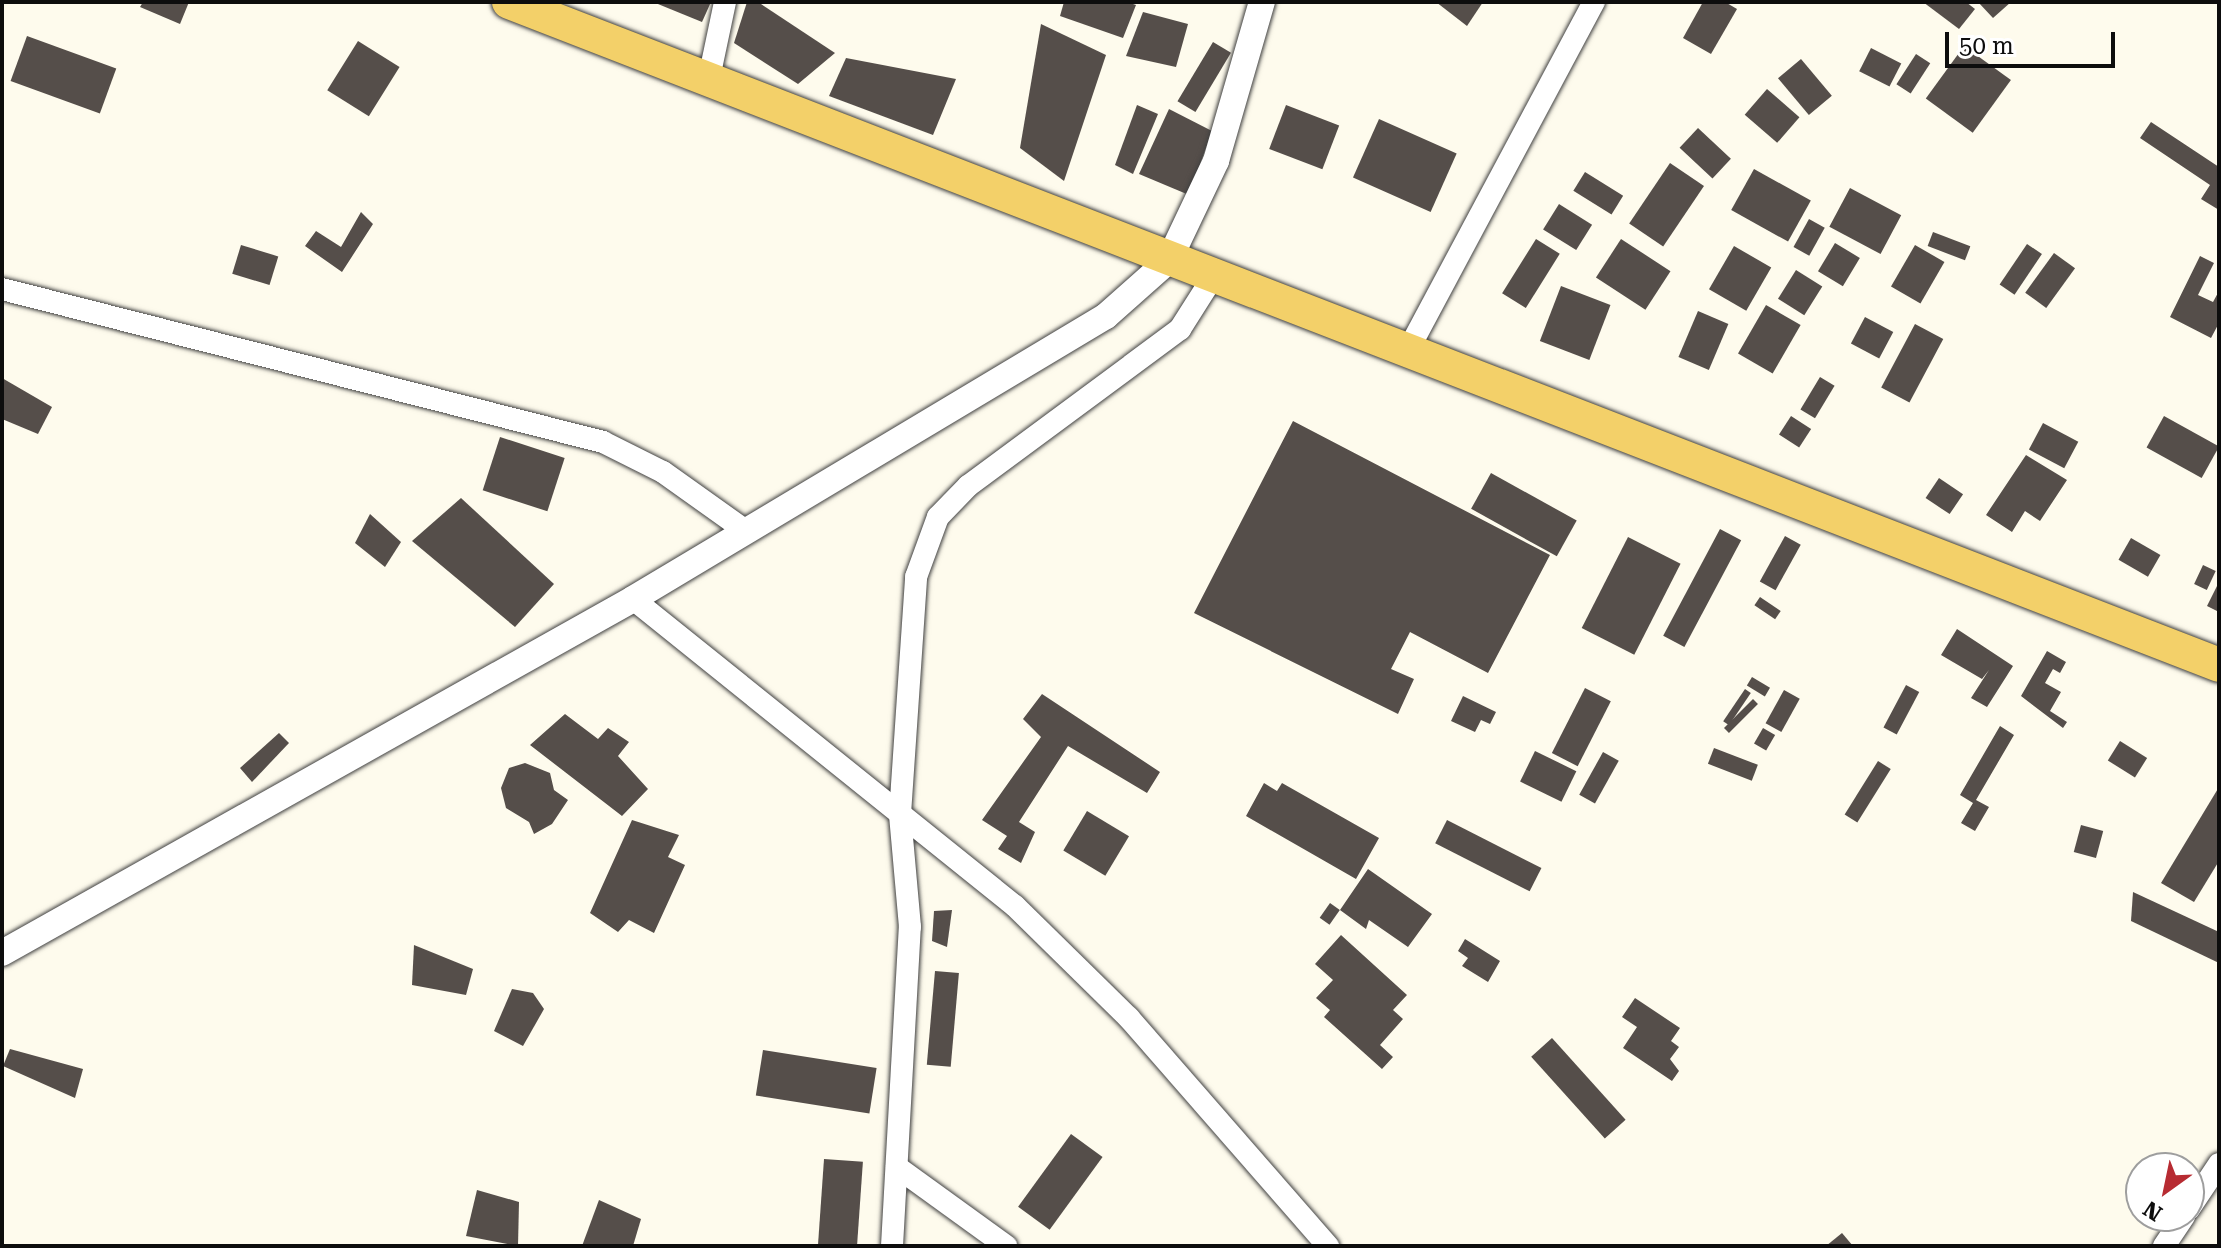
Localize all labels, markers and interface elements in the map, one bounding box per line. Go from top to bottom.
scale bar [1949,16,2119,66]
text: 50 m [1959,32,2014,60]
north arrow [2125,1152,2205,1232]
text: N [2139,1196,2167,1226]

